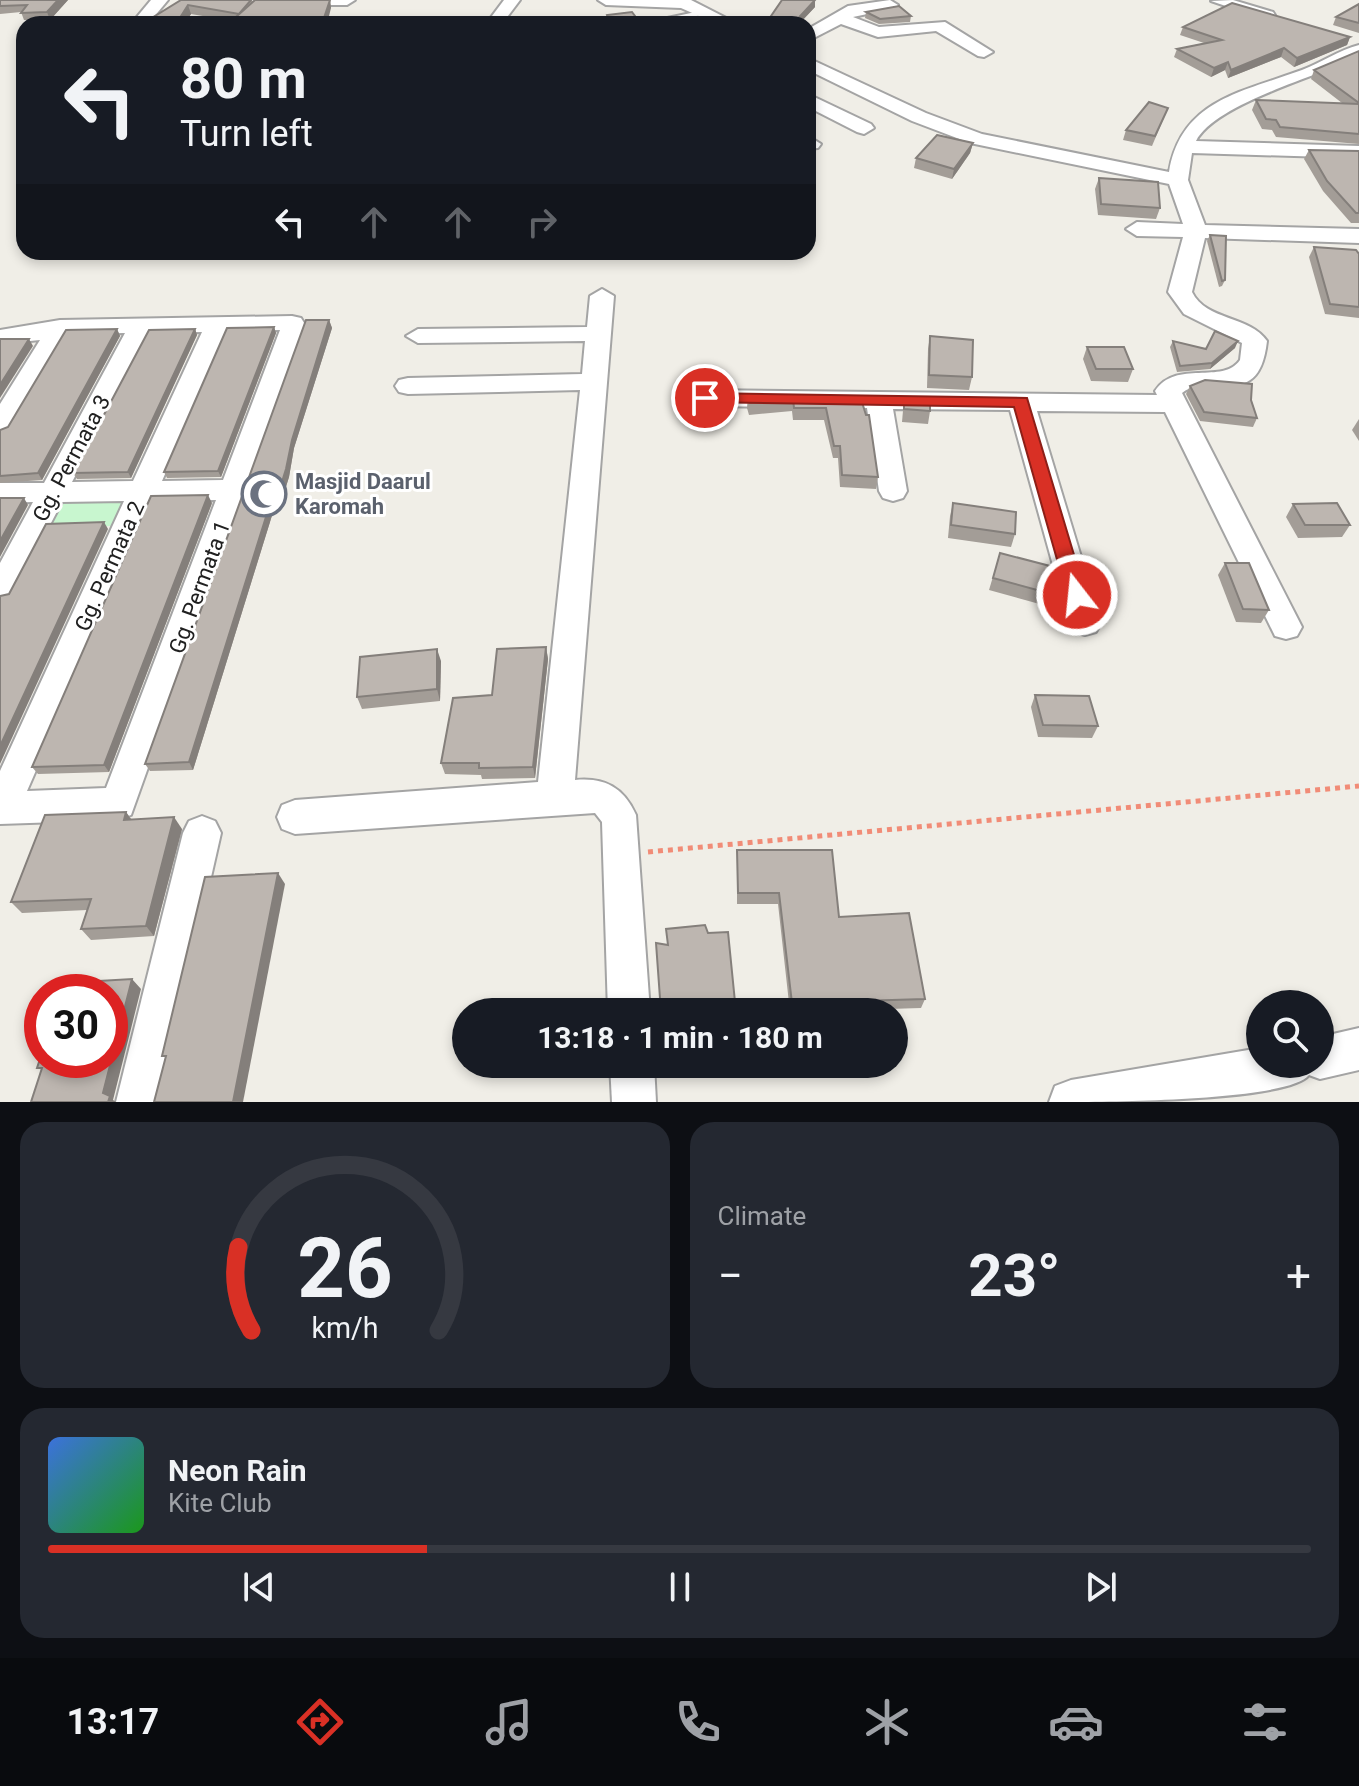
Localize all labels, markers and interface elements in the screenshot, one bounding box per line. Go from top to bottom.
text: 80 m [180,46,307,112]
icon: left [48,48,152,152]
text: Turn left [180,113,313,155]
icon: left [268,200,312,244]
icon: ahead [352,200,396,244]
icon: ahead [436,200,480,244]
icon: right [520,200,564,244]
pin [671,364,739,432]
icon: arrive [683,376,727,420]
street label: Gg. Permata 3 [28,391,115,526]
place label: Masjid Daarul Karomah [295,469,431,519]
mosque icon: Masjid Daarul Karomah [240,470,288,518]
street label: Gg. Permata 2 [70,497,149,635]
street label: Gg. Permata 1 [164,517,235,657]
position arrow [1035,553,1119,637]
speed limit sign: 30 [24,974,128,1078]
map controls [1246,990,1334,1078]
button: search [1246,990,1334,1078]
text: 13:18 · 1 min · 180 m [537,1020,823,1055]
text: Climate [718,1201,806,1231]
text: 26 [297,1220,392,1317]
text: 23° [968,1240,1060,1311]
text: − [718,1250,743,1302]
text: + [1286,1250,1311,1302]
text: km/h [311,1311,378,1345]
text: Neon Rain [168,1453,307,1488]
text: Kite Club [168,1488,272,1518]
icon: previous [237,1565,281,1609]
icon: pause [658,1565,702,1609]
icon: next [1079,1565,1123,1609]
icon: directions [292,1694,348,1750]
icon: music [481,1694,537,1750]
icon: phone [670,1694,726,1750]
icon: climate [859,1694,915,1750]
icon: car [1048,1694,1104,1750]
icon: filters [1237,1694,1293,1750]
text: 13:17 [66,1701,159,1743]

